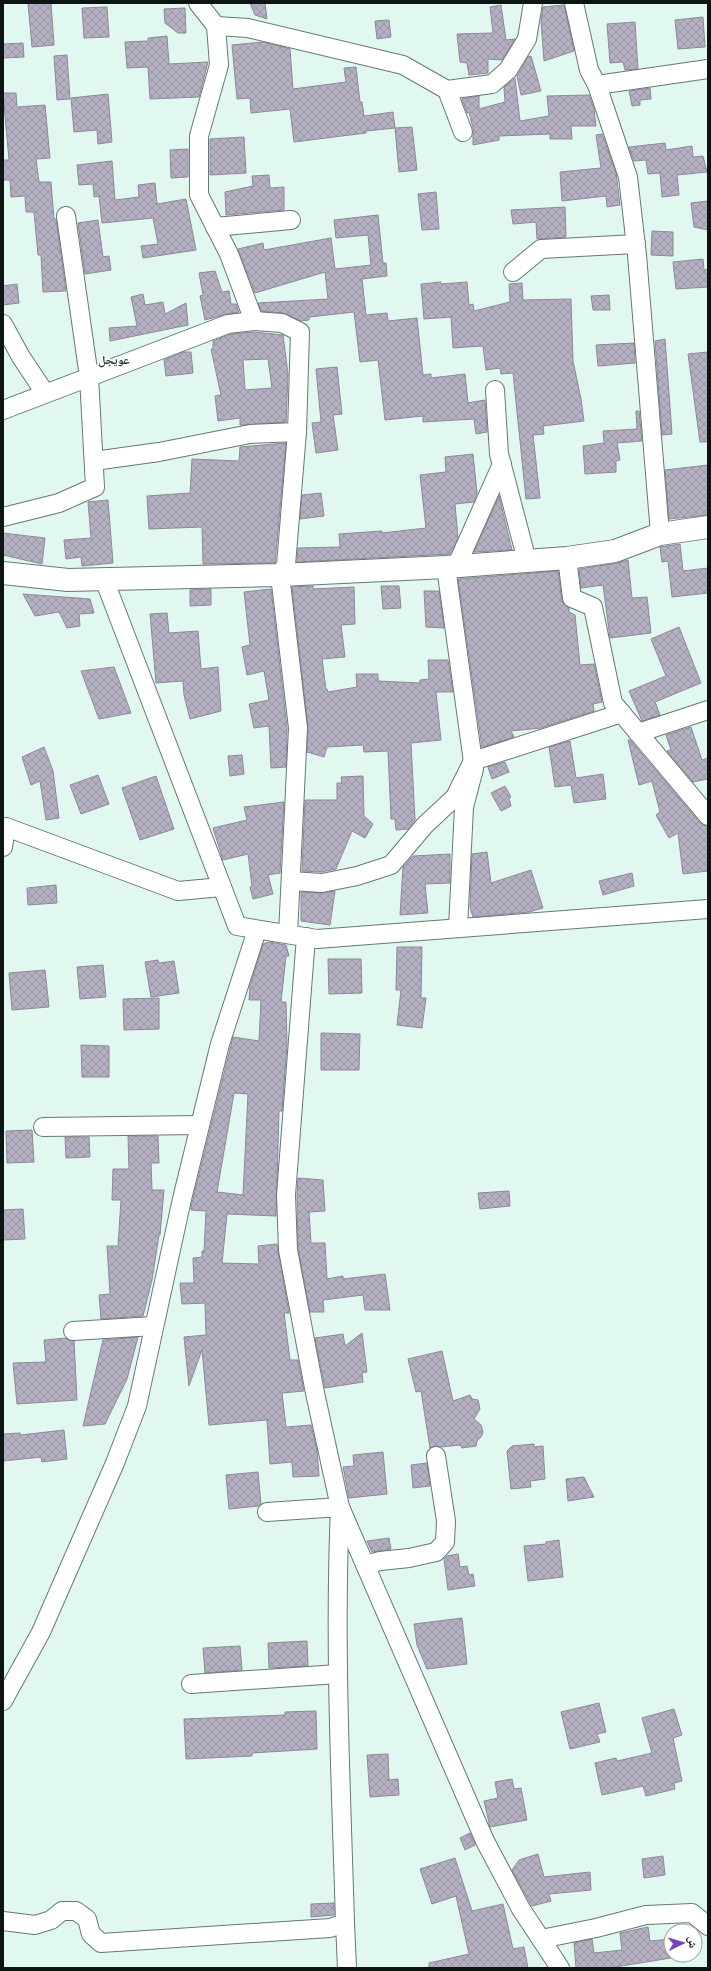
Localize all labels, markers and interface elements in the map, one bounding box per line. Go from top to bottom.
district label: عويجل [98,352,130,368]
north arrow [663,1923,703,1963]
text: ش [684,1936,700,1949]

